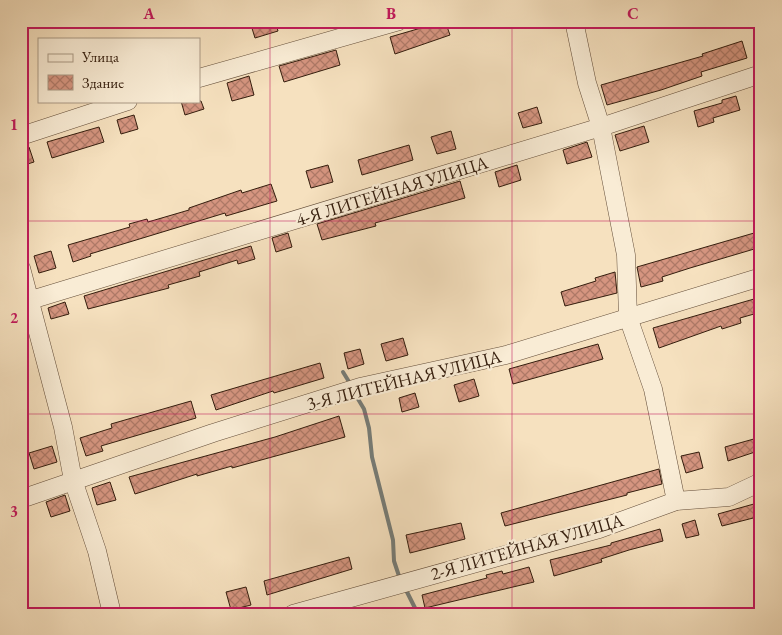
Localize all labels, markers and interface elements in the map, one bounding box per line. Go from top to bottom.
text: A [142,3,155,24]
text: B [386,3,396,24]
text: C [627,3,639,24]
legend [38,38,200,102]
text: Улица [81,47,119,66]
text: Здание [82,73,124,92]
text: 1 [10,114,18,135]
street label: 4-Я ЛИТЕЙНАЯ УЛИЦА [293,150,491,231]
text: 2 [10,307,19,328]
street label: 3-Я ЛИТЕЙНАЯ УЛИЦА [304,344,504,415]
text: 3 [10,501,18,522]
street label: 2-Я ЛИТЕЙНАЯ УЛИЦА [428,508,627,585]

